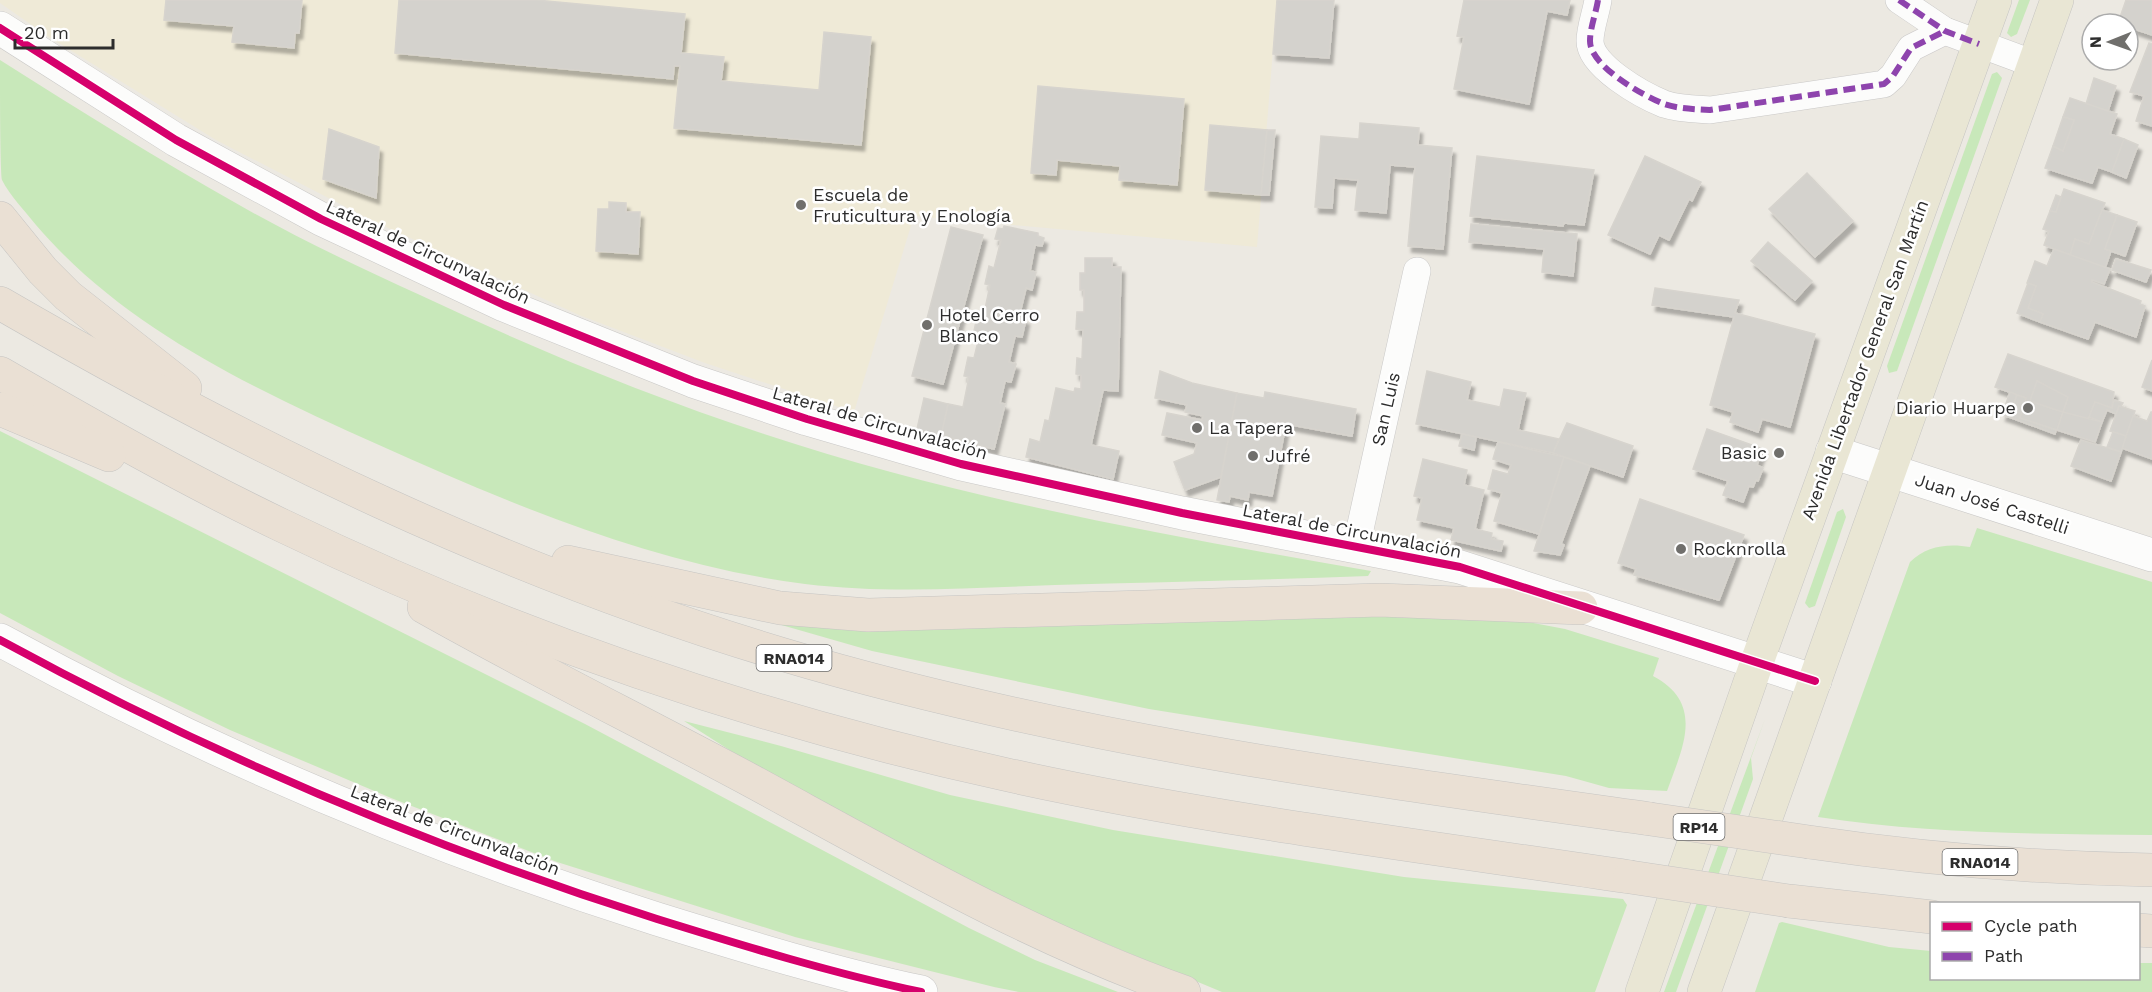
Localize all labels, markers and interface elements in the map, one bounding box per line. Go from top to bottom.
scale bar [15,12,112,50]
north arrow [2080,12,2140,72]
text: 20 m [24,22,69,43]
text: N [2086,36,2105,48]
place label: Escuela de Fruticultura y Enología [813,184,1011,226]
street label: Lateral de Circunvalación [323,195,534,308]
street label: Avenida Libertador General San Martín [1797,197,1932,523]
marker: Escuela de Fruticultura y Enología [794,198,808,212]
place label: Hotel Cerro Blanco [939,304,1040,346]
marker: Hotel Cerro Blanco [920,318,934,332]
street label: San Luis [1367,370,1404,448]
street label: Lateral de Circunvalación [770,382,990,463]
place label: Diario Huarpe [1896,397,2016,418]
marker: Diario Huarpe [2021,401,2035,415]
place label: La Tapera [1209,417,1293,438]
marker: La Tapera [1190,421,1204,435]
place label: Basic [1721,442,1767,463]
place label: Jufré [1265,445,1311,466]
marker: Basic [1772,446,1786,460]
marker: Jufré [1246,449,1260,463]
street label: Juan José Castelli [1912,469,2072,538]
street label: Lateral de Circunvalación [1241,499,1463,562]
place label: Rocknrolla [1693,538,1786,559]
marker: Rocknrolla [1674,542,1688,556]
road number: RNA014 [756,645,832,671]
street label: Lateral de Circunvalación [347,780,563,879]
road number: RP14 [1674,814,1724,840]
road number: RNA014 [1942,849,2018,875]
legend [1930,902,2140,980]
text: Cycle path [1984,915,2078,936]
text: Path [1984,945,2024,966]

